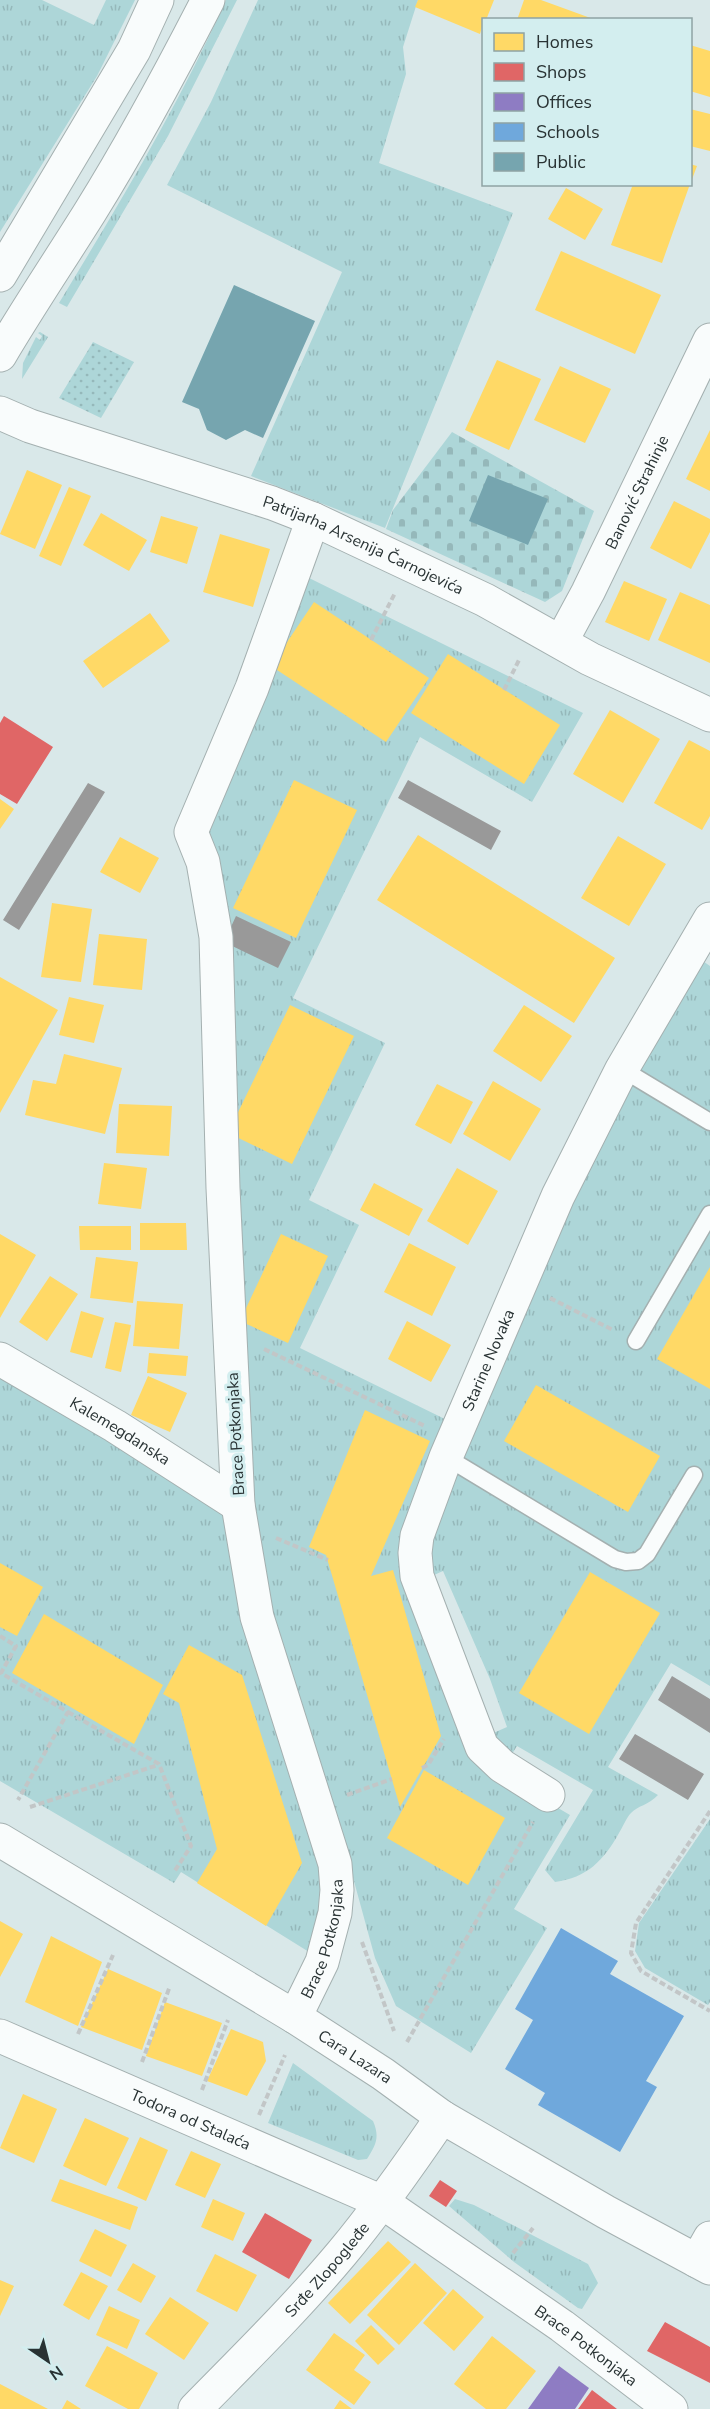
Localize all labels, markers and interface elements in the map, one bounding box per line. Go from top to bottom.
legend [482,18,692,186]
text: Homes [536,30,593,54]
text: Shops [536,60,586,84]
text: Offices [536,90,592,114]
text: Schools [536,120,600,144]
text: Public [536,150,586,174]
street label: Banović Strahinje [600,432,674,553]
street label: Patrijarha Arsenija Čarnojevića [260,491,467,600]
street label: Starine Novaka [457,1306,520,1415]
street label: Brace Potkonjaka [222,1372,250,1496]
street label: Kalemegdanska [66,1392,174,1471]
street label: Brace Potkonjaka [296,1878,349,2002]
street label: Cara Lazara [313,2025,396,2089]
street label: Todora od Stalaća [127,2084,254,2156]
street label: Srđe Zlopogleđe [280,2218,375,2322]
street label: Brace Potkonjaka [530,2300,642,2392]
north arrow [18,2331,78,2391]
text: N [45,2360,67,2385]

